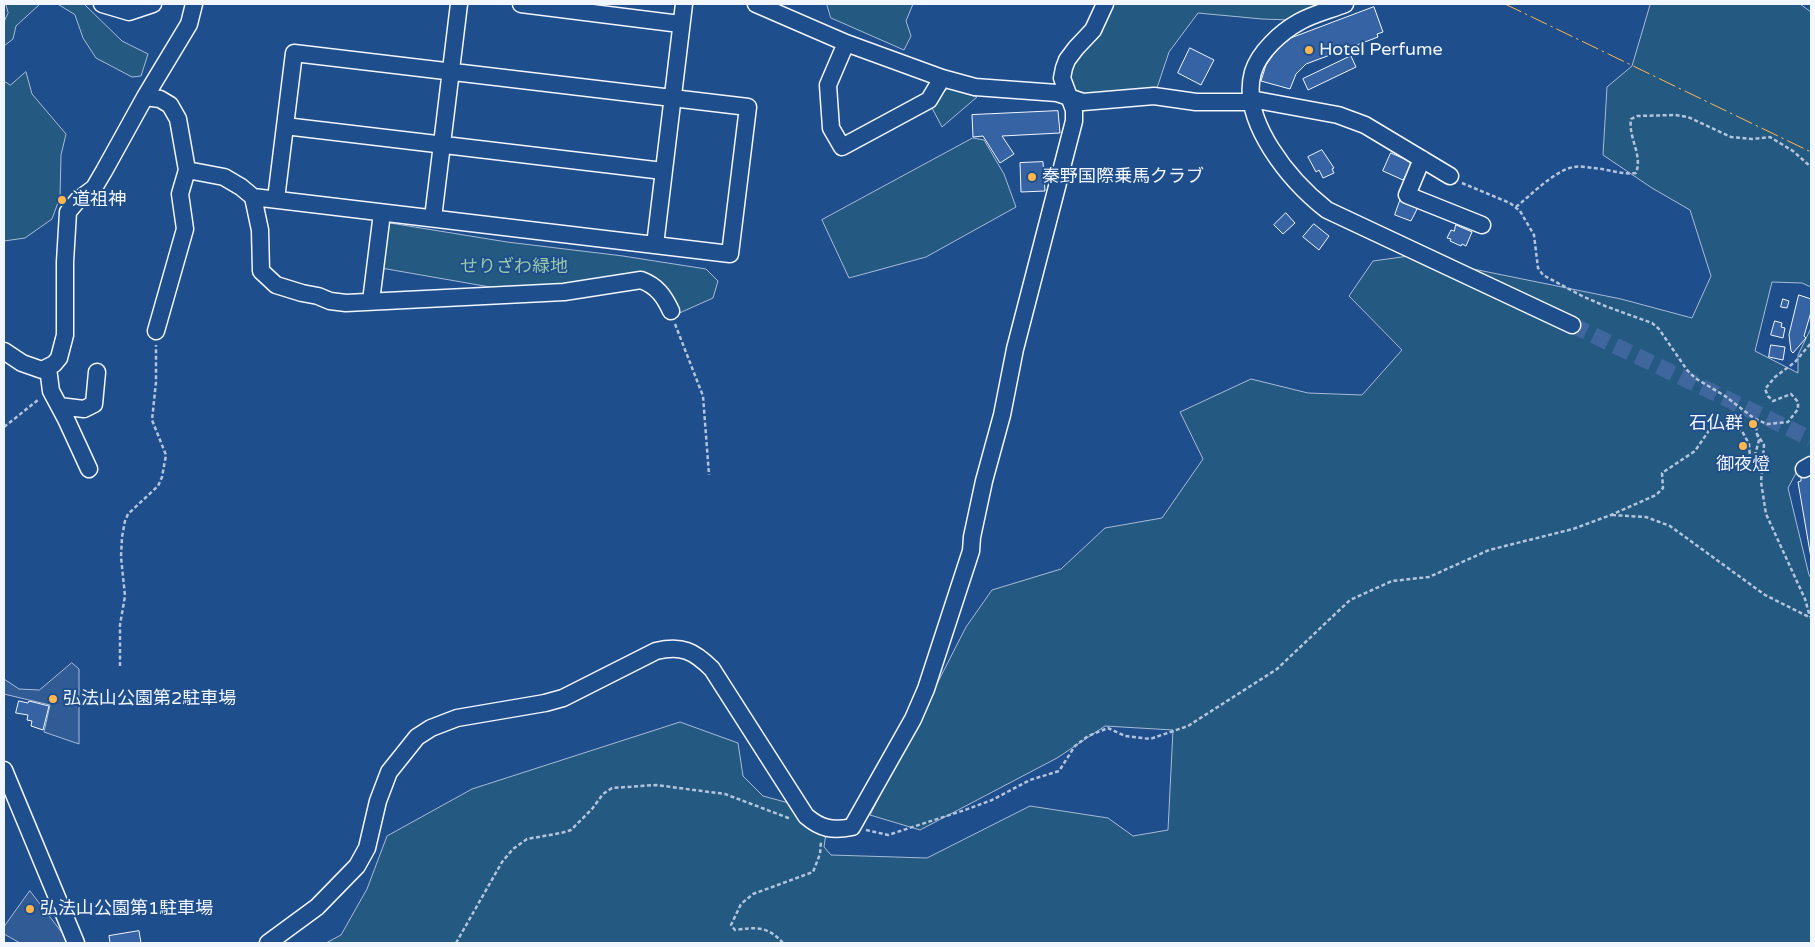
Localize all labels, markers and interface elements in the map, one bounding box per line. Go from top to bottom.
place label: Hotel Perfume [1319,39,1443,61]
marker: Hotel Perfume [1303,44,1315,56]
place label: 秦野国際乗馬クラブ [1042,166,1204,188]
marker: 秦野国際乗馬クラブ [1026,171,1038,183]
place label: 道祖神 [72,189,126,211]
marker: 道祖神 [56,194,68,206]
park label: せりざわ緑地 [460,256,568,278]
place label: 石仏群 [1689,413,1743,435]
marker: 石仏群 [1747,418,1759,430]
marker: 御夜燈 [1737,440,1749,452]
place label: 御夜燈 [1716,454,1770,476]
place label: 弘法山公園第2駐車場 [63,688,236,710]
marker: 弘法山公園第2駐車場 [47,693,59,705]
place label: 弘法山公園第1駐車場 [40,898,213,920]
marker: 弘法山公園第1駐車場 [24,903,36,915]

